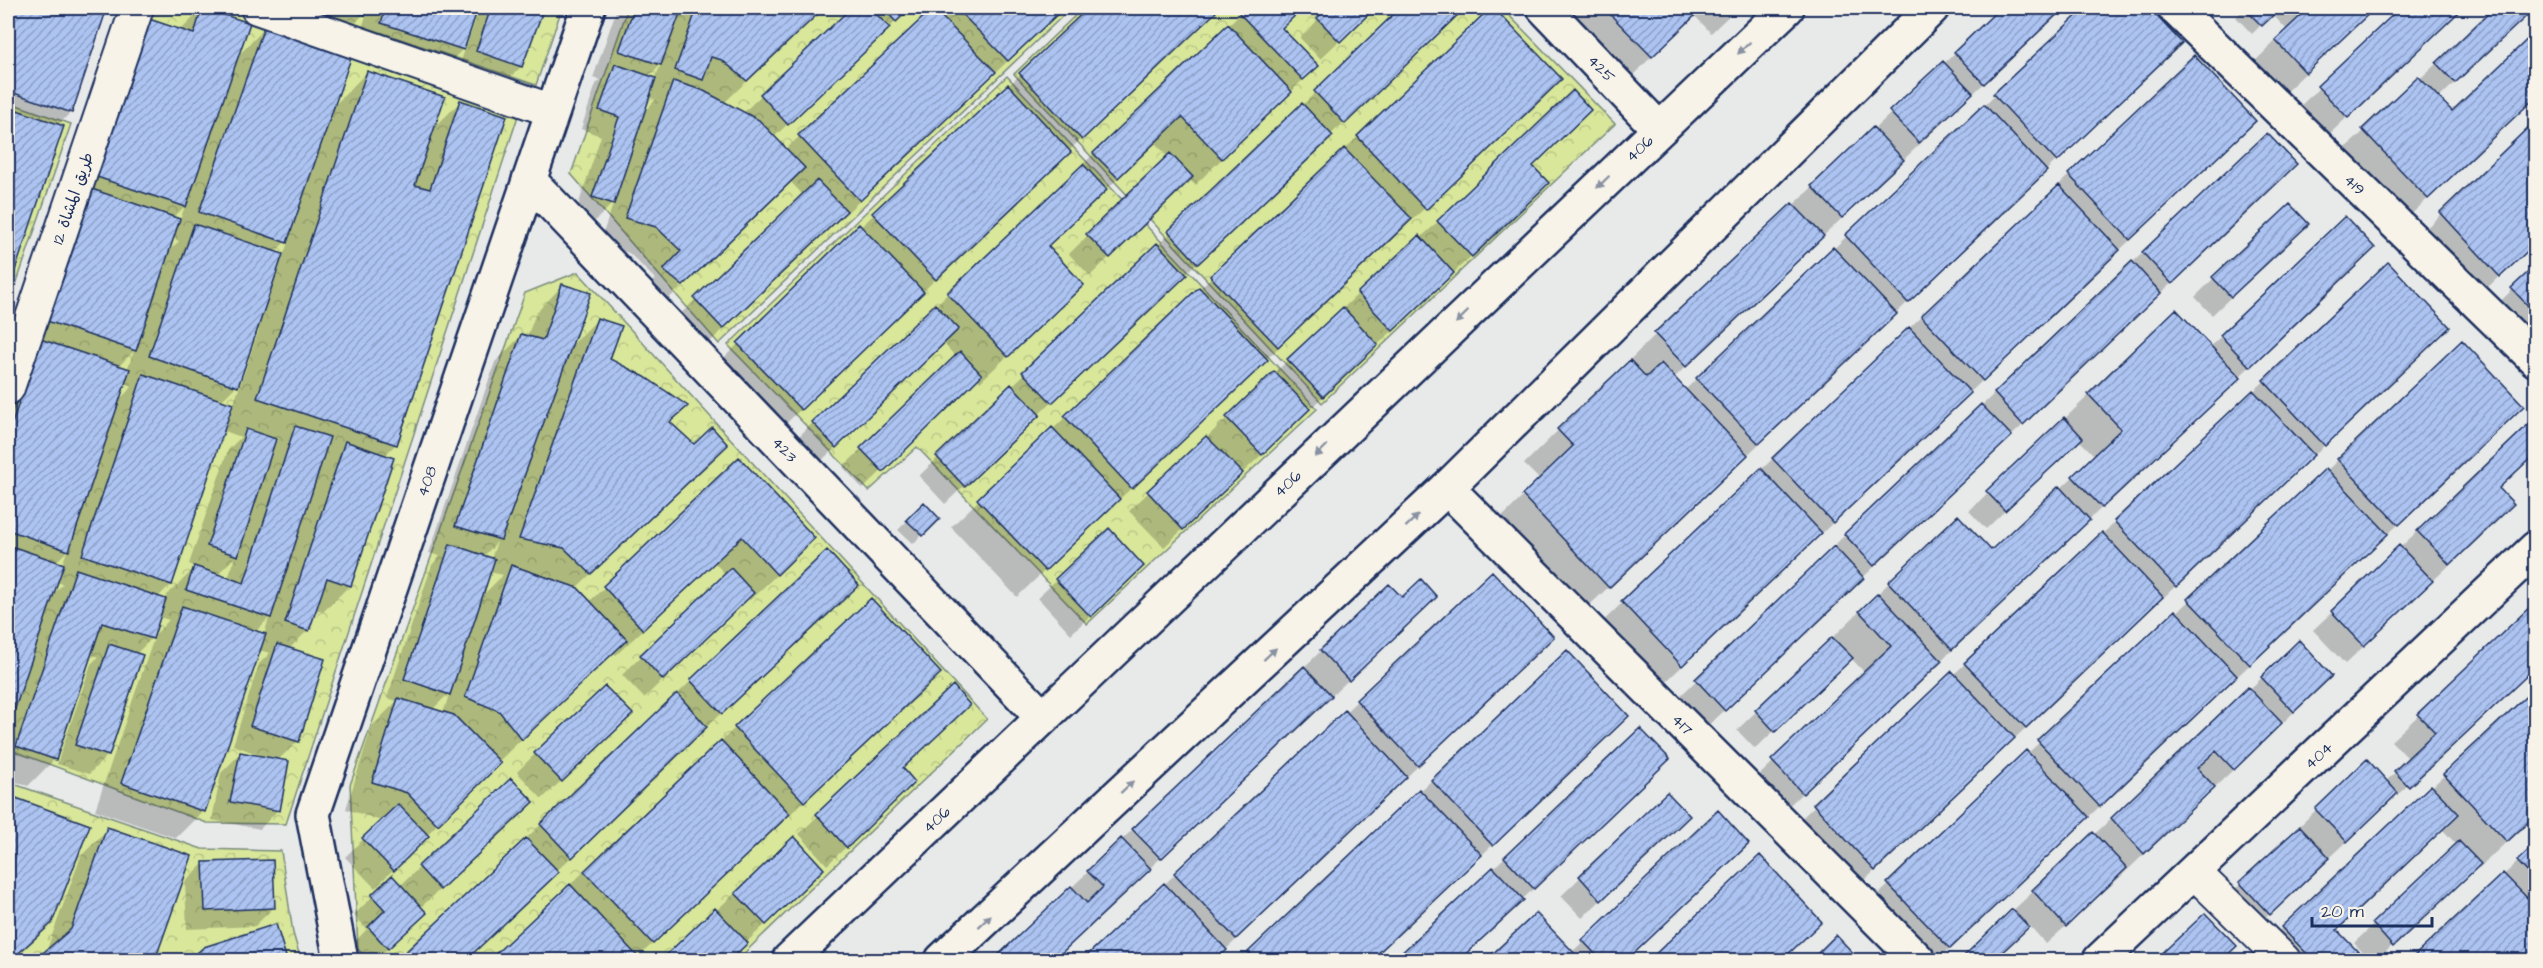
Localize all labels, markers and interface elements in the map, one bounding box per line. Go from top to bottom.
one-way arrow [1737,41,1752,55]
street label: 425 [1582,50,1621,88]
street label: 406 [1621,130,1658,167]
street label: طريق المشاة 12 [47,149,99,247]
street label: 419 [2339,169,2370,200]
one-way arrow [1597,175,1611,189]
one-way arrow [1455,310,1470,324]
street label: 423 [767,432,802,467]
one-way arrow [1314,444,1328,458]
street label: 408 [411,463,442,500]
street label: 406 [1269,465,1306,502]
one-way arrow [1404,515,1419,528]
one-way arrow [1262,647,1277,661]
street label: 417 [1666,709,1698,741]
street label: 404 [2300,737,2338,775]
one-way arrow [1120,780,1135,794]
street label: 406 [918,801,955,838]
scale bar [2312,890,2432,928]
text: 20 m [2321,899,2364,924]
one-way arrow [978,914,992,928]

